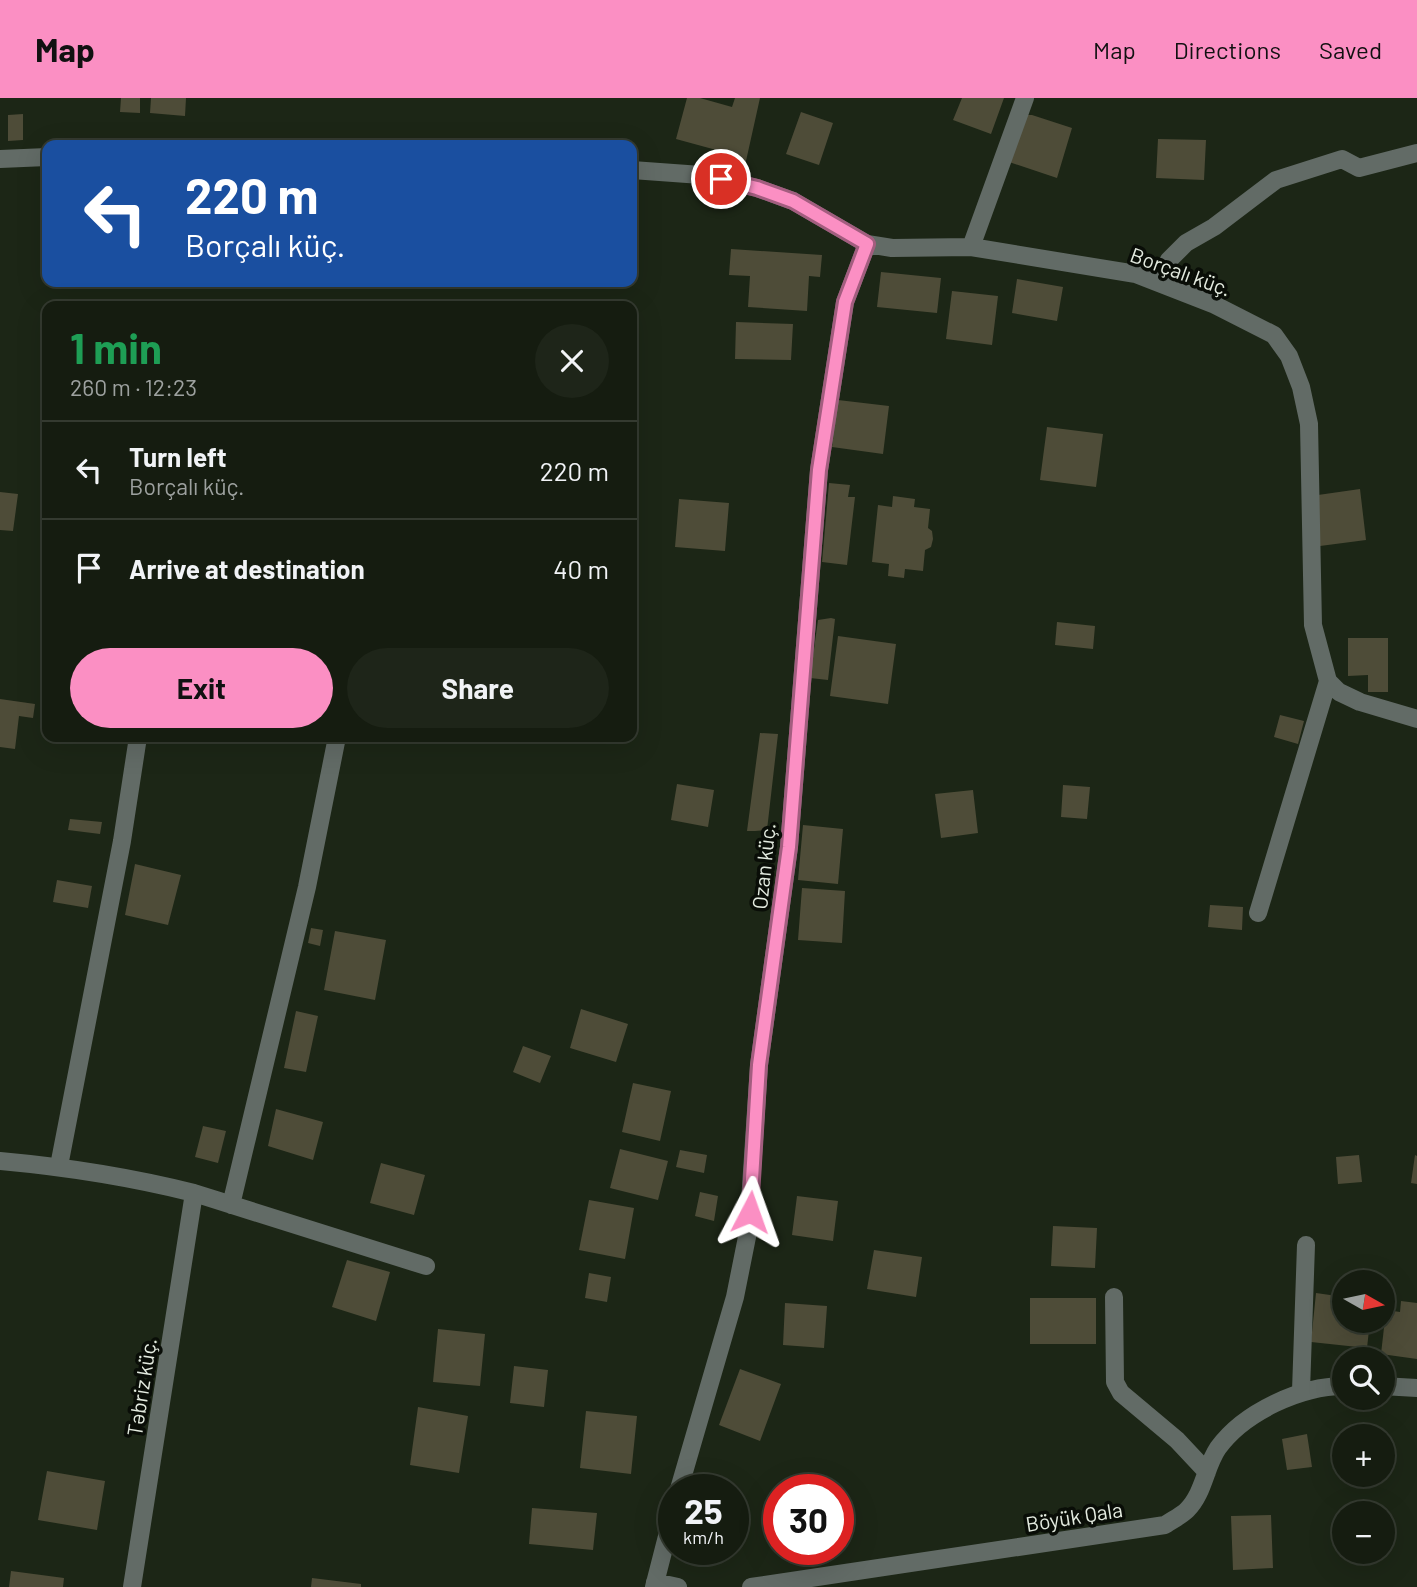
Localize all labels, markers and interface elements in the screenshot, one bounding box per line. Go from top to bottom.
text: Map [35,29,95,69]
text: Map [1093,35,1136,64]
text: Directions [1174,35,1281,64]
text: Saved [1319,35,1382,64]
pin [691,149,751,209]
icon: arrive [702,160,740,198]
text: 220 m [185,165,319,224]
icon: left [70,168,161,259]
text: Borçalı küç. [185,225,345,263]
street label: Borçalı küç. [1127,241,1235,301]
text: 1 min [70,322,162,372]
button: close [535,324,609,398]
text: 260 m · 12:23 [70,373,197,401]
text: Turn left [129,441,227,472]
icon: left [70,451,108,489]
text: 220 m [540,455,609,486]
text: Borçalı küç. [129,472,244,500]
icon: arrive [70,549,108,587]
text: Arrive at destination [129,553,365,584]
text: 40 m [553,553,609,584]
button: Exit [70,648,333,728]
button: Share [347,648,609,728]
street label: Ozan küç. [746,822,780,910]
position arrow [713,1175,787,1249]
north arrow [1332,1270,1395,1334]
map controls [1332,1270,1395,1564]
street label: Təbriz küç. [121,1336,161,1438]
button: search [1332,1347,1395,1410]
button: + [1332,1424,1395,1487]
speed limit sign: 30 [763,1474,854,1565]
text: 25 [684,1489,723,1531]
street label: Böyük Qala [1024,1496,1124,1536]
button: − [1332,1501,1395,1564]
text: km/h [683,1526,724,1548]

